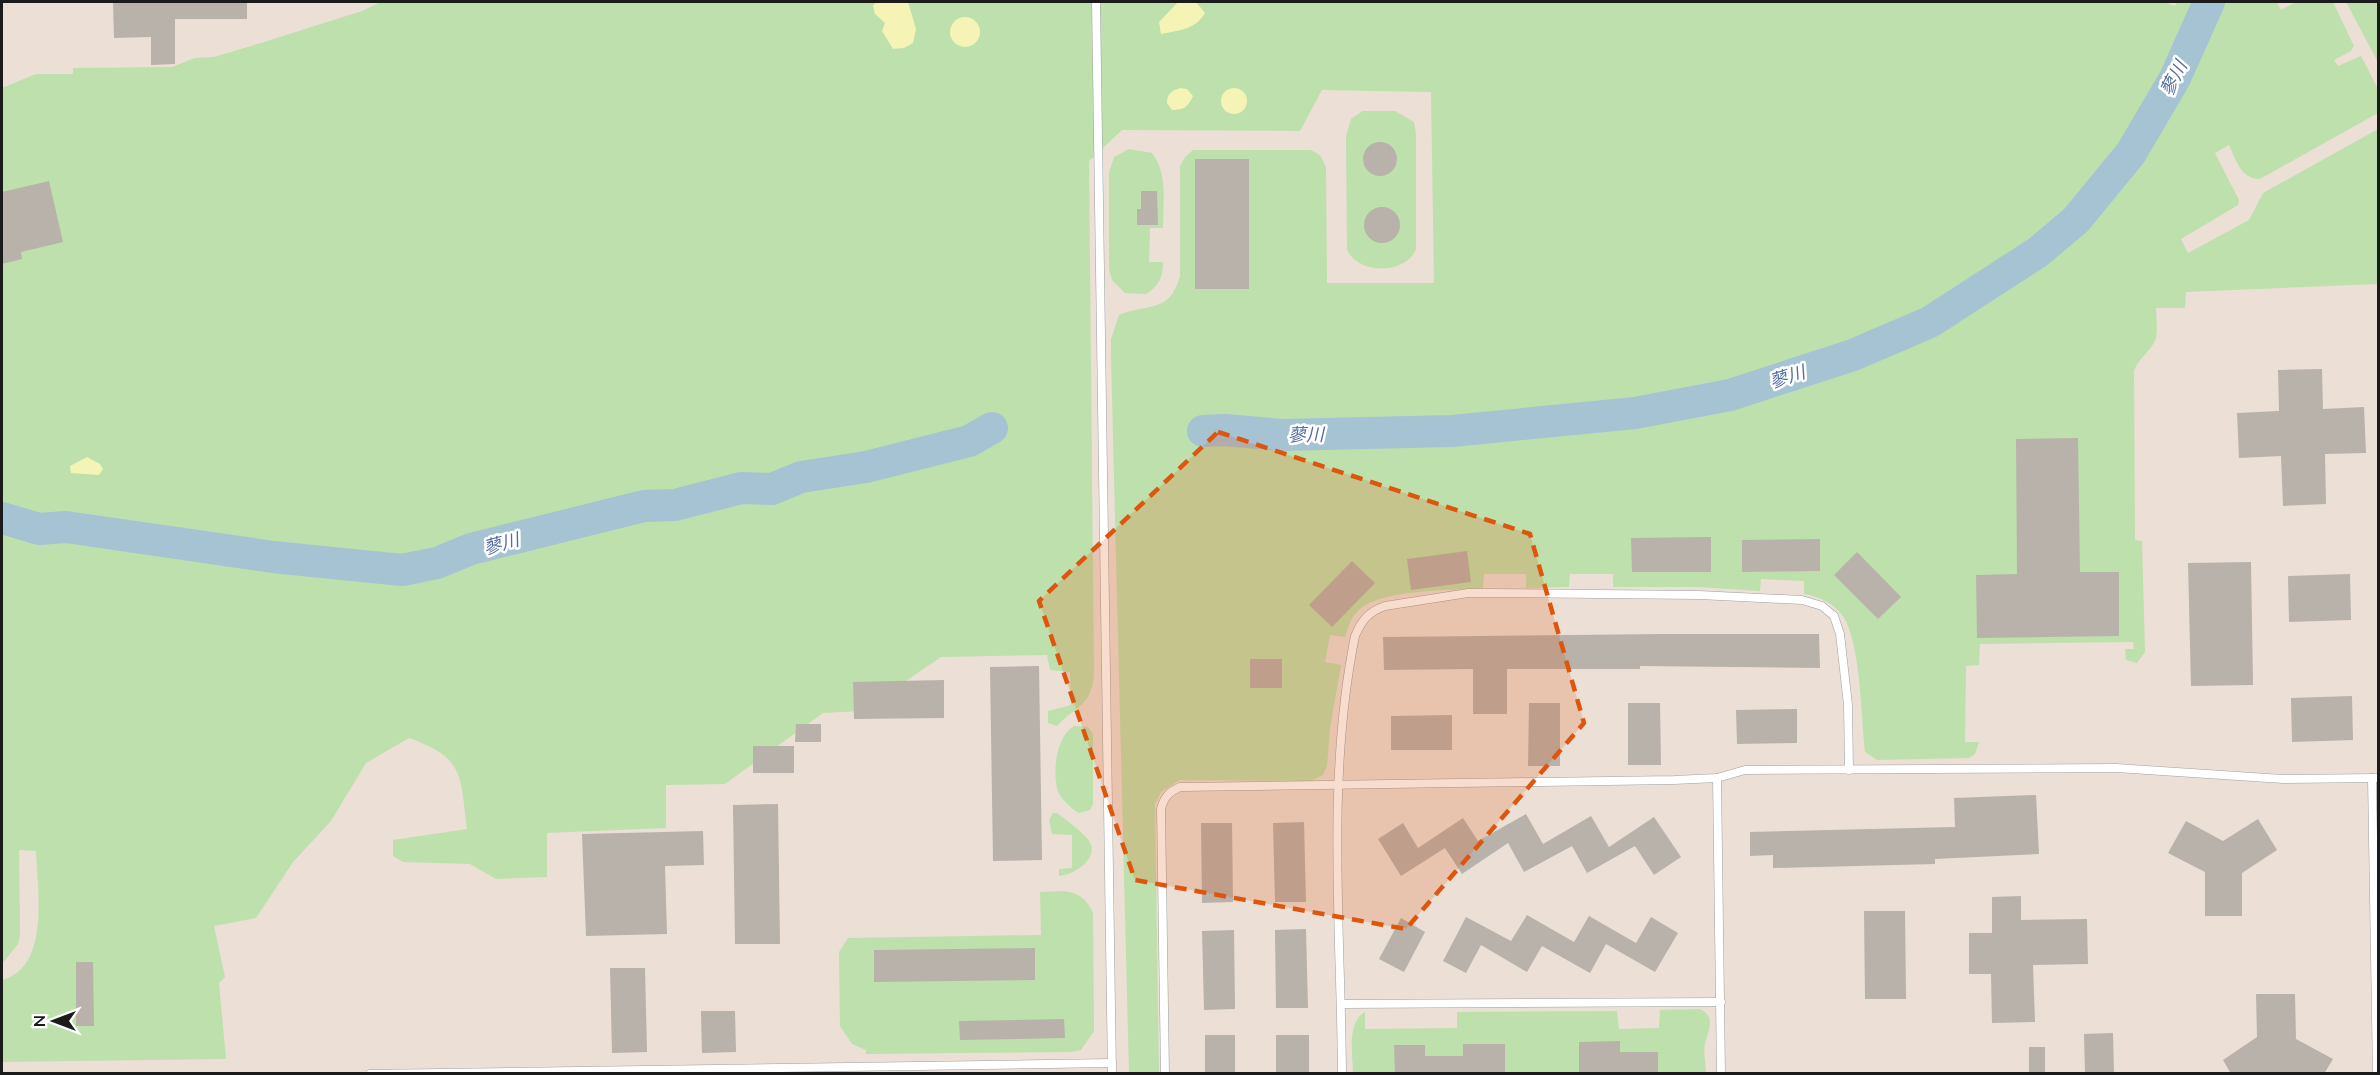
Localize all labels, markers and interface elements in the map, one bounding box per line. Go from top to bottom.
water label: 蓼川 [2155,55,2192,99]
water label: 蓼川 [1766,359,1809,392]
water label: 蓼川 [1288,423,1326,445]
water label: 蓼川 [481,527,523,558]
north arrow [24,991,84,1051]
text: N [29,1015,48,1027]

